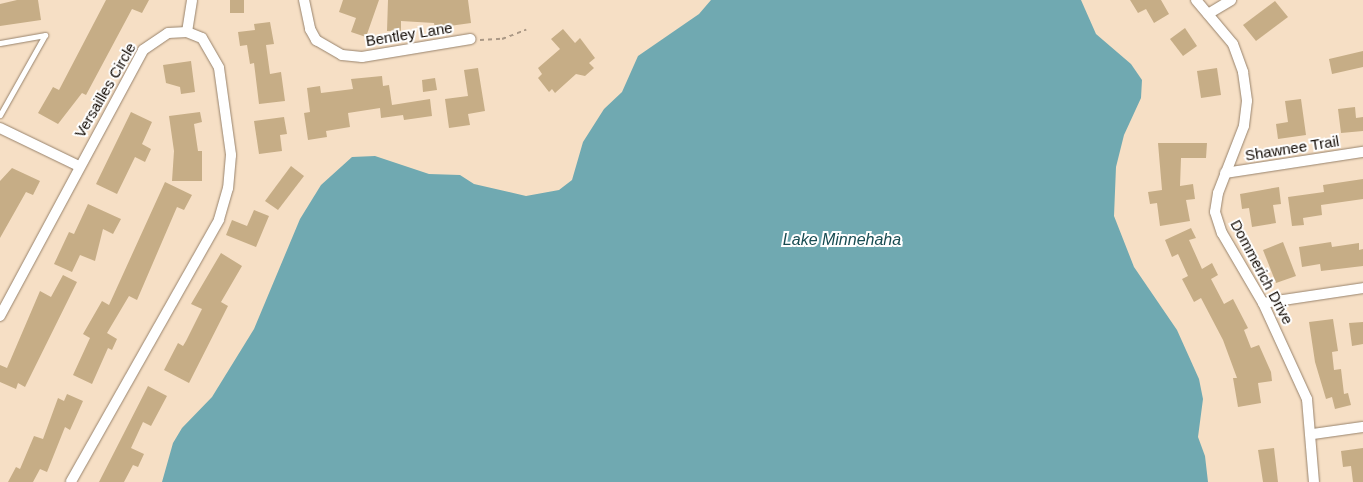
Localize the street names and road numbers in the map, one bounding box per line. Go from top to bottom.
street label: Bentley Lane [364,18,454,50]
street label: Versailles Circle [71,39,139,141]
street label: Shawnee Trail [1244,132,1340,164]
street label: Dommerich Drive [1227,217,1297,327]

